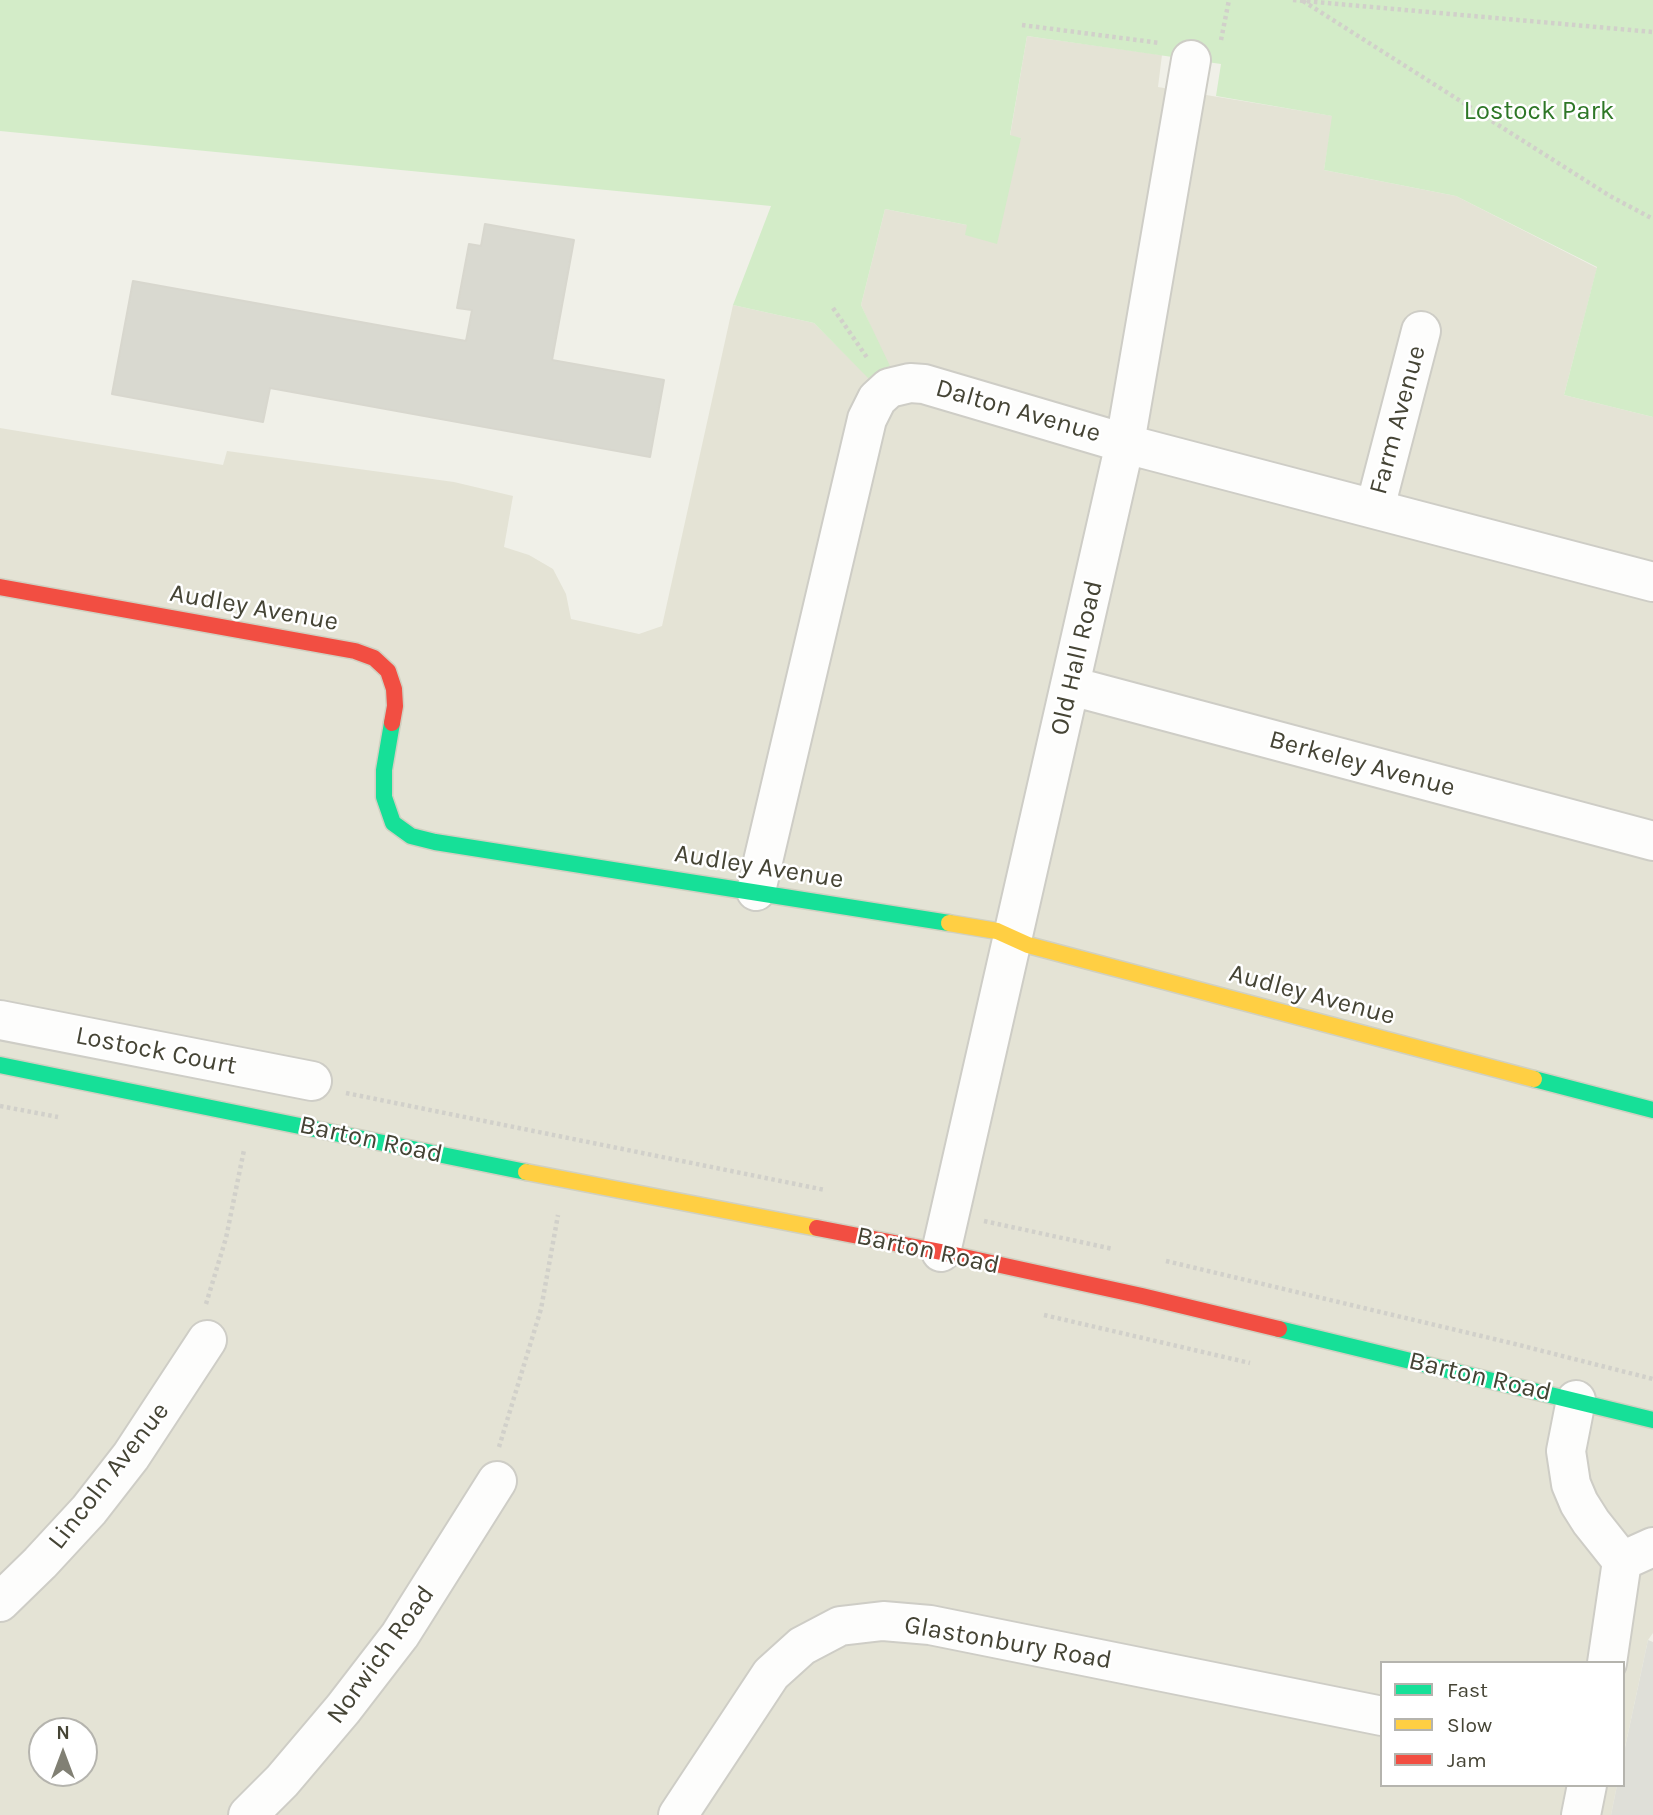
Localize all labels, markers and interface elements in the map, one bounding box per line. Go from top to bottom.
park label: Lostock Park [1463,96,1615,128]
street label: Farm Avenue [1363,342,1433,498]
street label: Dalton Avenue [932,373,1104,449]
street label: Audley Avenue [167,578,341,638]
street label: Old Hall Road [1044,578,1110,738]
street label: Berkeley Avenue [1266,724,1458,804]
street label: Audley Avenue [672,838,846,896]
street label: Audley Avenue [1226,958,1398,1032]
street label: Lostock Court [73,1020,239,1082]
street label: Barton Road [297,1110,445,1170]
street label: Barton Road [854,1221,1002,1281]
street label: Barton Road [1406,1345,1554,1409]
street label: Lincoln Avenue [42,1396,176,1556]
street label: Norwich Road [320,1580,442,1730]
street label: Glastonbury Road [902,1609,1114,1677]
legend [1380,1661,1625,1787]
text: Fast [1447,1678,1488,1702]
text: Slow [1447,1713,1492,1737]
north arrow [28,1717,98,1787]
text: N [56,1722,70,1744]
text: Jam [1447,1748,1487,1772]

